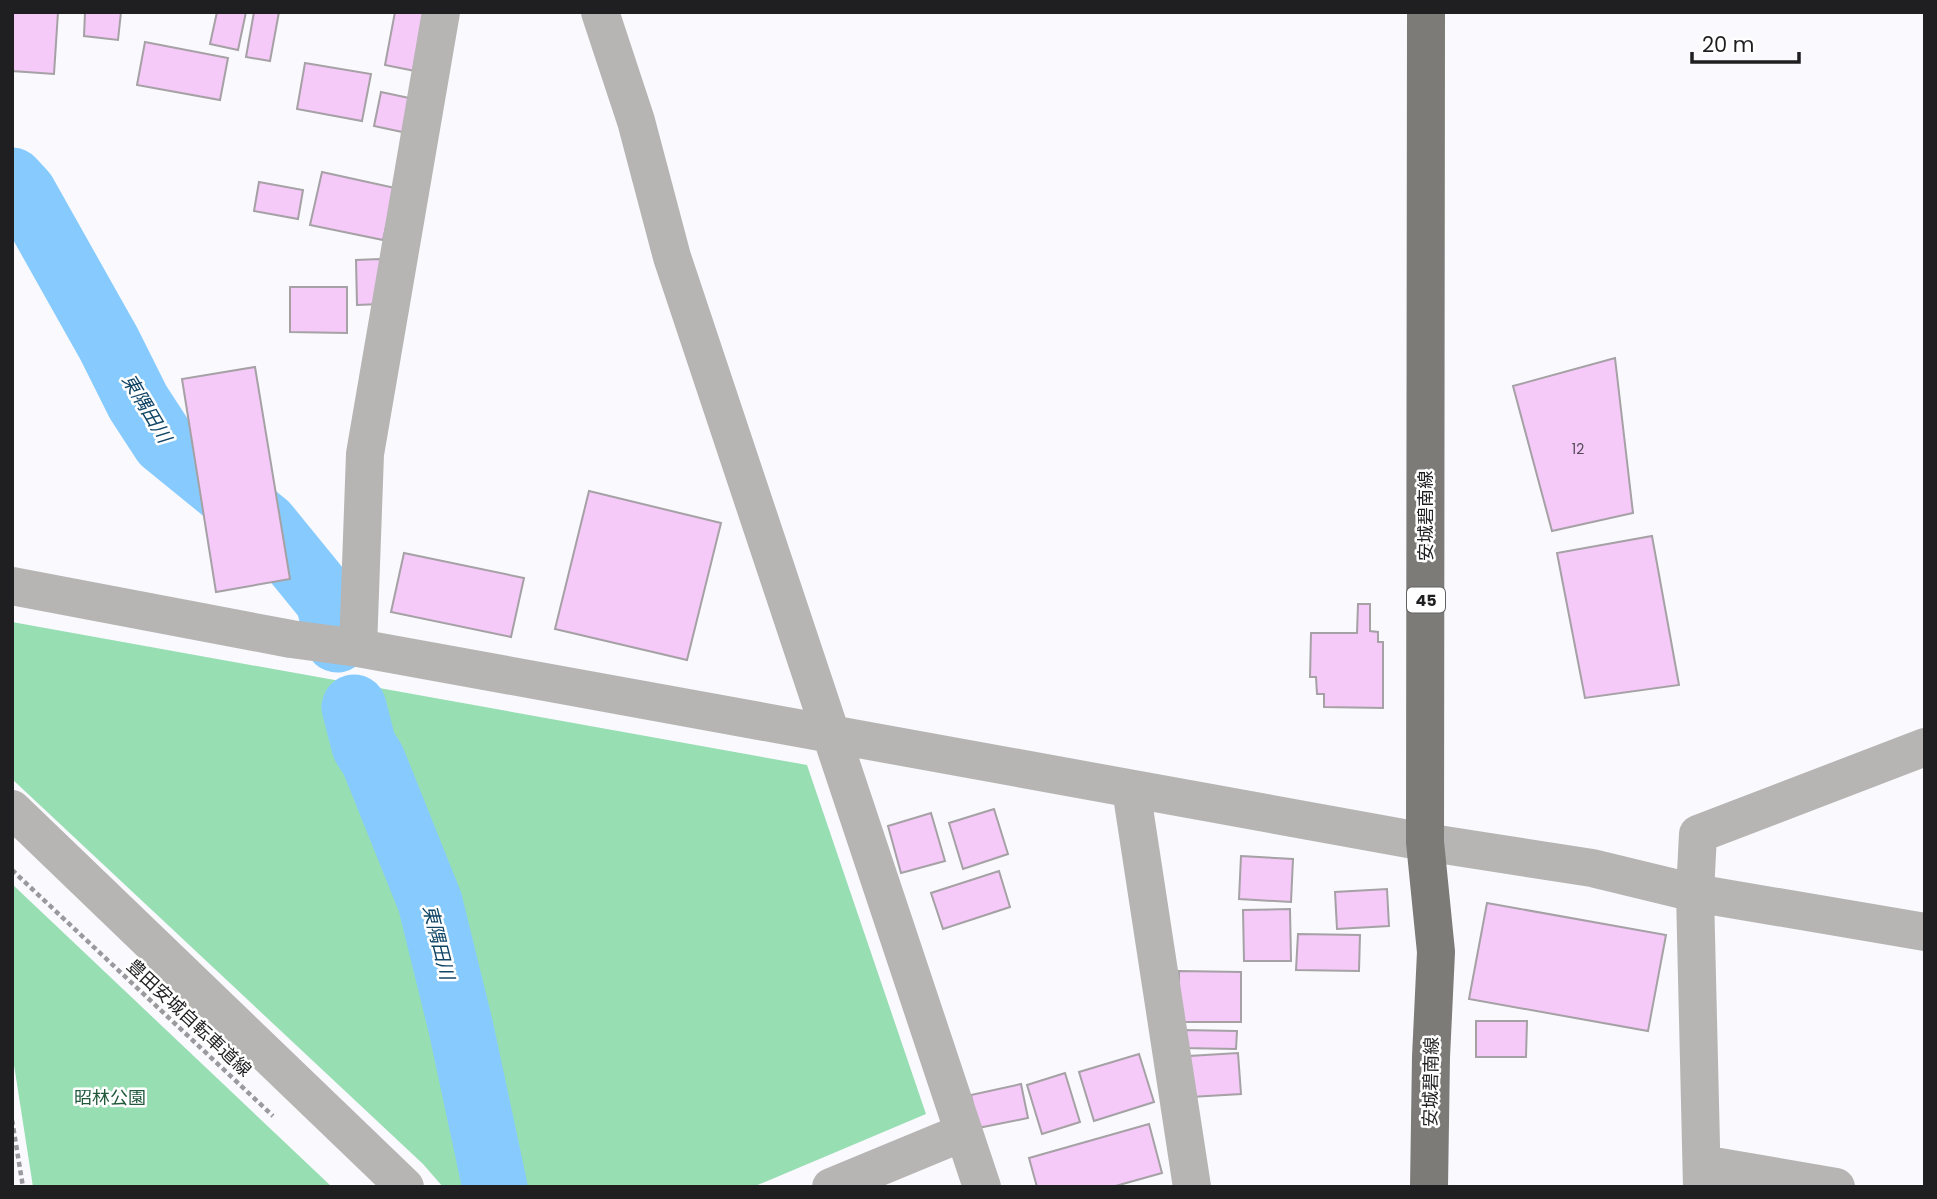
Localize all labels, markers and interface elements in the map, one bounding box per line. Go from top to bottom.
scale bar [1692,21,1799,65]
text: 20 m [1702,30,1755,59]
water label: 東隅田川 [115,369,179,449]
house number: 12 [1572,439,1584,459]
street label: 安城碧南線 [1413,471,1438,561]
road number: 45 [1407,587,1445,612]
water label: 東隅田川 [416,902,461,984]
street label: 豊田安城自転車道線 [122,953,257,1082]
street label: 安城碧南線 [1417,1037,1444,1127]
park label: 昭林公園 [74,1085,146,1110]

